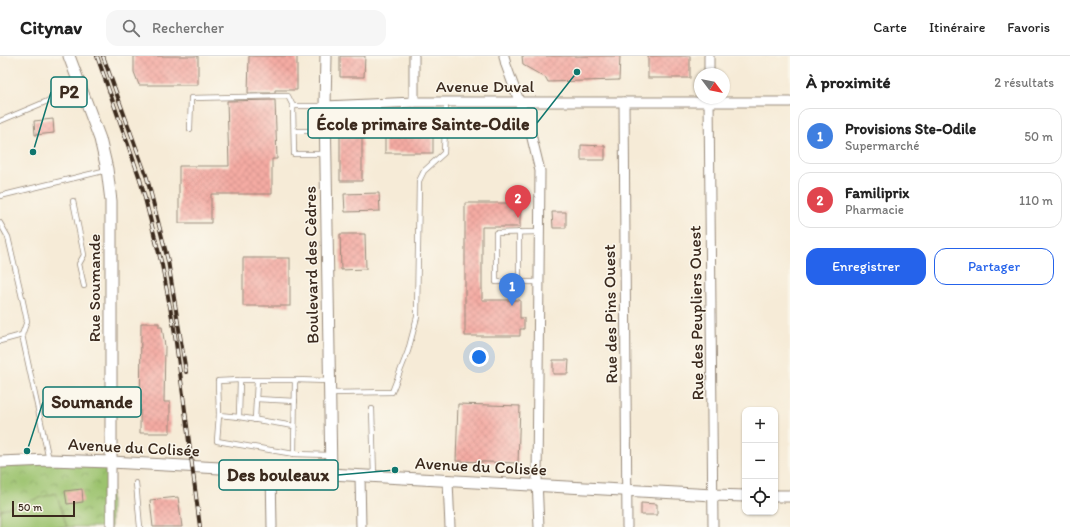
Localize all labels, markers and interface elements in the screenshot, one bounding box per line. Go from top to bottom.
search box [106,10,386,46]
text: Citynav [20,16,82,39]
icon: search [120,17,142,39]
text: Rechercher [152,19,224,37]
text: Carte [873,19,907,36]
text: Itinéraire [929,19,985,36]
text: Favoris [1007,19,1050,36]
north arrow [694,68,730,104]
text: À proximité [806,72,891,92]
text: 2 résultats [994,75,1054,90]
street label: Avenue Duval [436,76,535,96]
callout: P2 [51,77,87,107]
text: P2 [59,81,79,103]
callout: École primaire Sainte-Odile [308,108,537,138]
text: École primaire Sainte-Odile [317,113,530,135]
text: Provisions Ste-Odile [845,120,976,138]
text: 1 [817,129,823,144]
text: 50 m [1024,129,1053,144]
text: Supermarché [845,138,919,153]
text: Familiprix [845,184,909,202]
pin: 2 [505,185,531,218]
street label: Boulevard des Cèdres [300,186,322,344]
text: 2 [817,193,823,208]
text: 110 m [1019,193,1053,208]
text: Pharmacie [845,202,904,217]
street label: Rue des Peupliers Ouest [684,225,708,401]
street label: Rue Soumande [84,234,104,342]
street label: Rue des Pins Ouest [599,244,621,384]
button: Enregistrer [806,248,926,285]
button: Partager [934,248,1054,285]
pin: 1 [499,273,525,306]
your location [469,347,489,367]
callout: Soumande [43,387,141,417]
text: Soumande [51,391,133,413]
map controls [742,407,778,515]
button: + [742,407,778,443]
street label: Avenue du Colisée [68,434,200,460]
button: − [742,443,778,479]
street label: Avenue du Colisée [415,453,547,479]
callout: Des bouleaux [219,460,338,490]
text: Des bouleaux [227,464,330,486]
button: locate [742,479,778,515]
scale bar [12,499,75,518]
text: 50 m [18,501,42,514]

